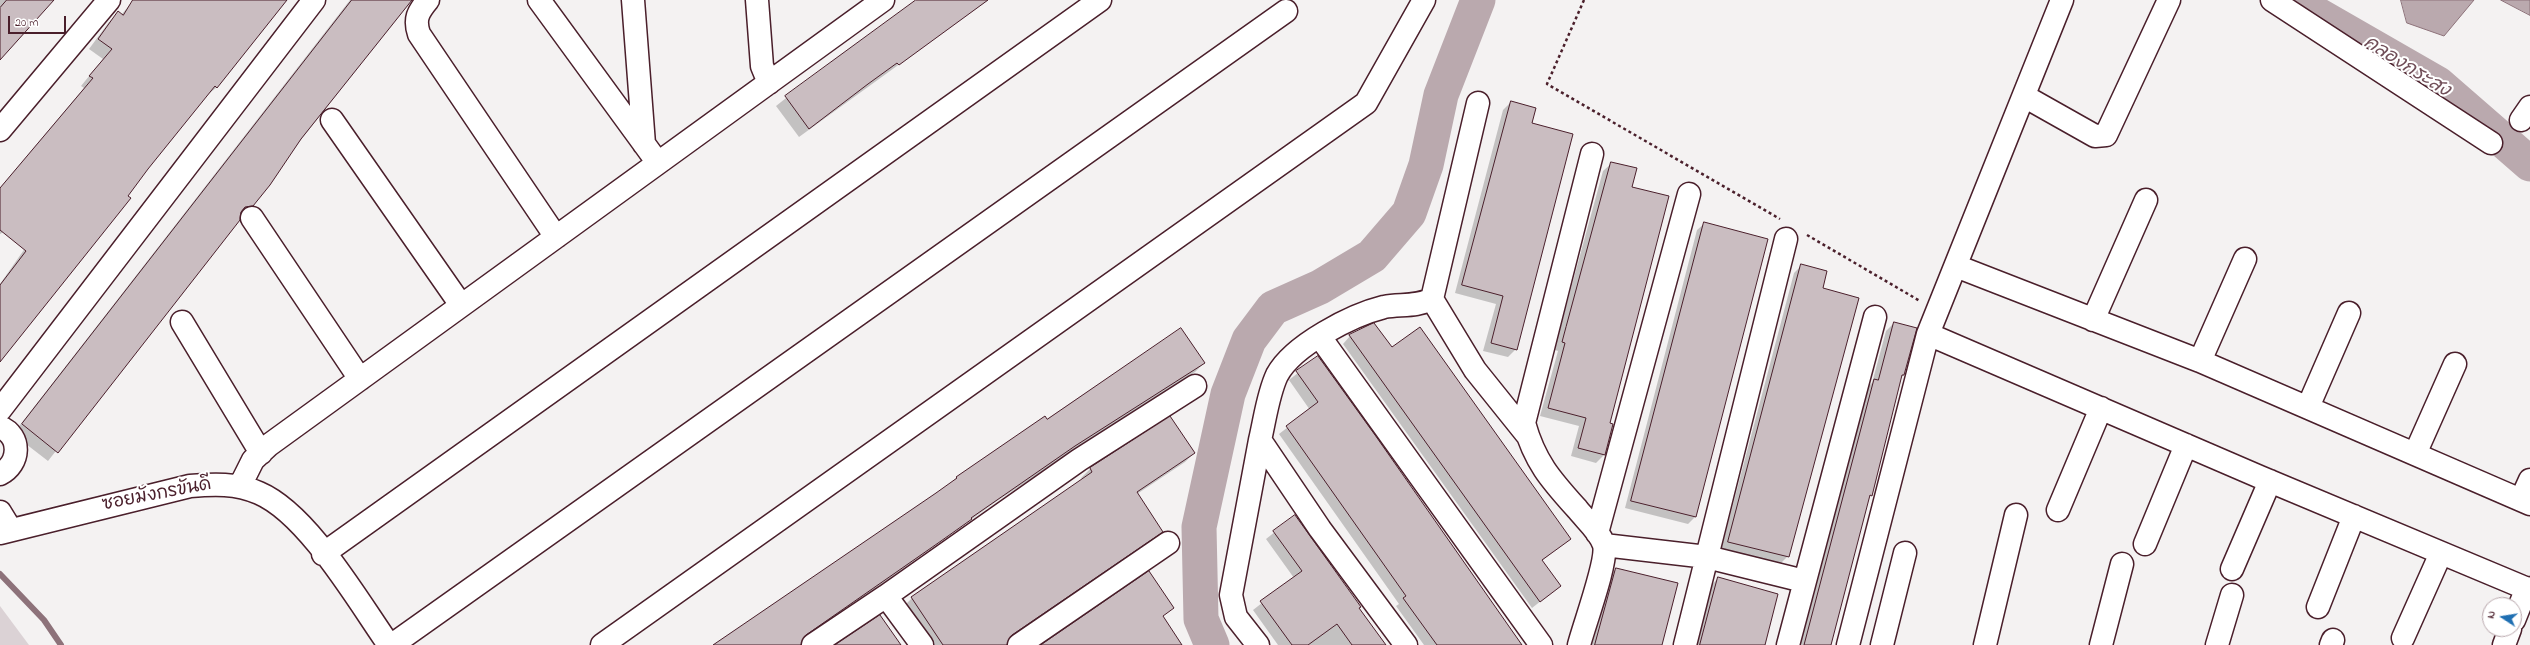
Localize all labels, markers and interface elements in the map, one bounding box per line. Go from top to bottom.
scale bar [10,8,68,34]
text: 20 m [15,14,38,32]
water label: คลองกระสง [2359,33,2453,103]
street label: ซอยมังกรขันดี [101,475,213,517]
north arrow [2482,597,2522,637]
text: N [2483,609,2500,620]

